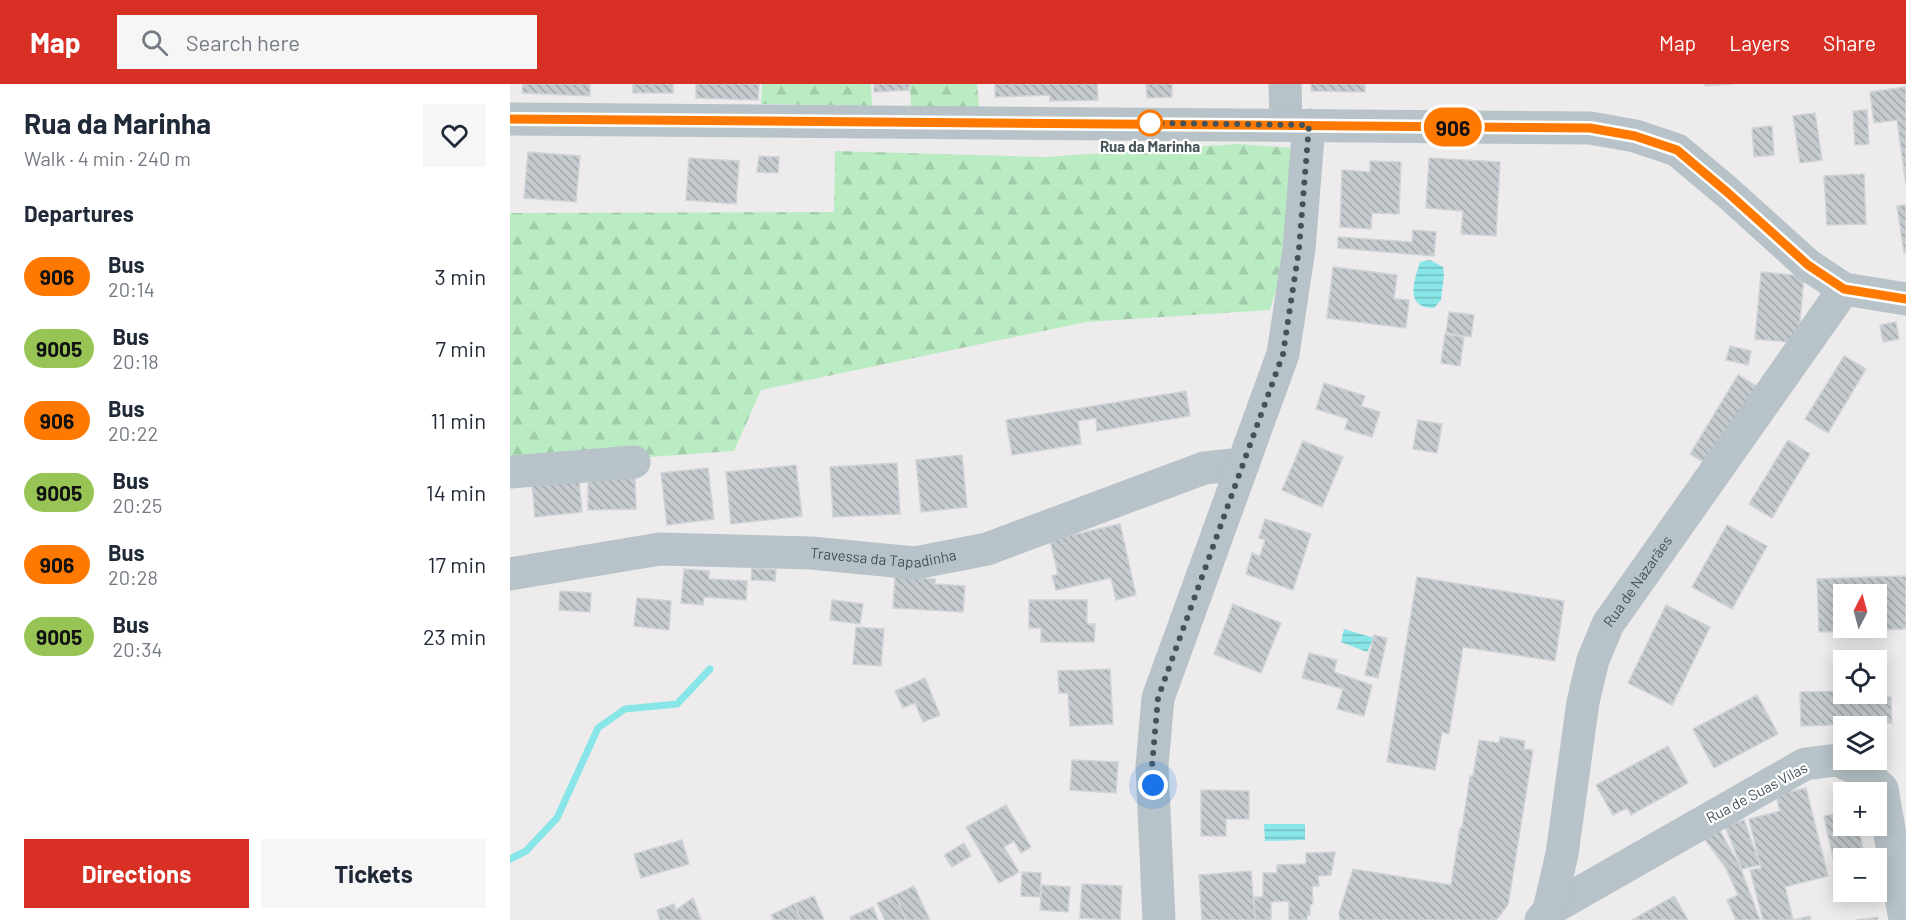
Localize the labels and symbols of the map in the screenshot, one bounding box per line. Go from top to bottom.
line badge: 906 [1418,108,1488,147]
marker: Rua da Marinha [1137,110,1163,136]
place label: Rua da Marinha [1100,137,1200,155]
street label: Rua de Nazarães [1599,532,1675,630]
street label: Travessa da Tapadinha [810,543,958,571]
north arrow [1833,584,1887,638]
street label: Rua de Suas Vílas [1703,758,1810,826]
your location [1138,770,1168,800]

